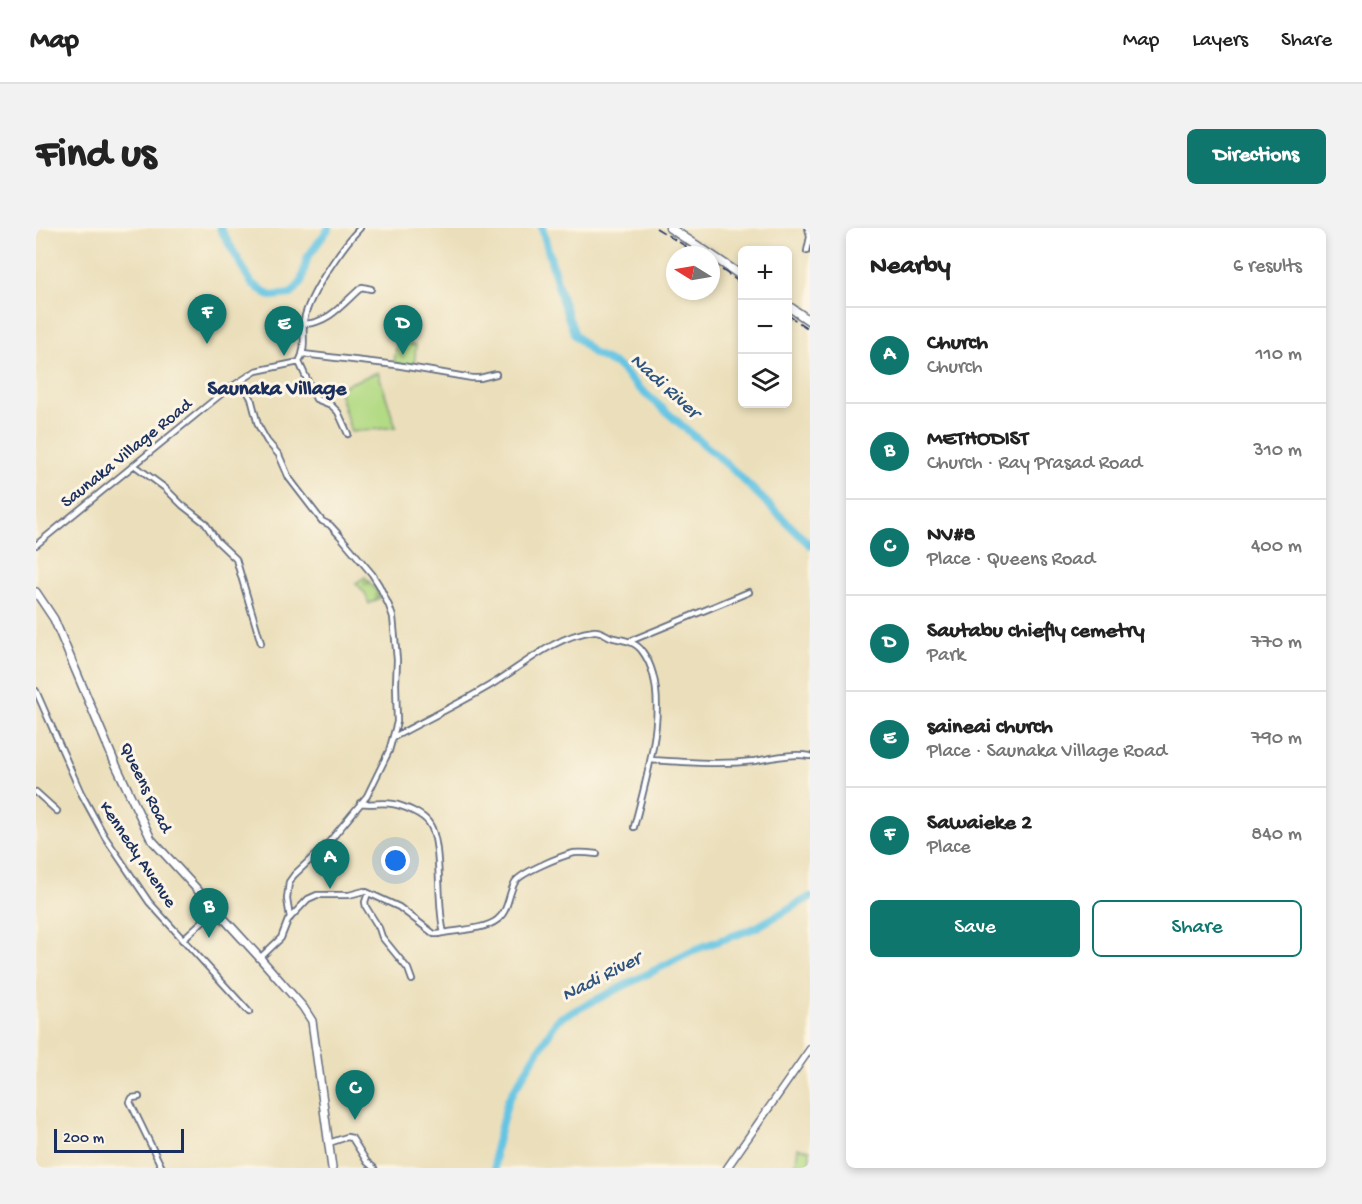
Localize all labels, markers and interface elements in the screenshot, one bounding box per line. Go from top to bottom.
text: Map [30,25,79,58]
text: Map [1123,29,1159,54]
text: Layers [1192,29,1248,54]
text: Share [1281,29,1332,54]
button: Directions [1187,129,1326,184]
text: Find us [36,132,156,181]
north arrow [666,246,720,300]
map controls [738,246,792,408]
button: + [738,246,792,300]
text: Nearby [870,252,951,283]
text: 6 results [1233,256,1302,279]
pin: F [188,294,226,344]
button: − [738,300,792,354]
pin: E [264,306,304,356]
pin: D [384,306,422,355]
text: Church [927,331,988,357]
text: A [884,344,895,367]
text: 110 m [1256,344,1302,367]
water label: Nadi River [624,350,707,427]
button: layers [738,354,792,408]
text: Church [927,357,983,380]
district label: Saunaka Village [208,378,348,403]
street label: Saunaka Village Road [57,394,198,513]
text: METHODIST [927,427,1029,453]
text: B [884,440,895,463]
text: 310 m [1253,440,1302,463]
text: Church · Ray Prasad Road [927,453,1142,476]
text: NV#8 [927,523,976,549]
text: C [884,536,895,559]
text: 400 m [1251,536,1302,559]
text: Place · Queens Road [927,549,1095,572]
text: Sautabu chiefly cemetry [927,619,1145,645]
text: D [883,632,896,655]
text: 770 m [1251,632,1302,655]
text: Park [927,645,965,668]
text: saineai church [927,715,1053,741]
text: E [883,728,896,751]
text: 790 m [1251,728,1302,751]
street label: Queens Road [114,739,177,838]
text: Place · Saunaka Village Road [927,741,1167,764]
street label: Kennedy Avenue [94,798,181,913]
text: Sawaieke 2 [927,811,1032,837]
text: F [884,824,895,847]
text: 840 m [1251,824,1302,847]
text: Place [927,837,971,860]
pin: A [310,840,350,889]
your location [381,846,410,875]
pin: B [190,888,228,938]
button: Save [870,900,1080,957]
button: Share [1092,900,1302,957]
water label: Nadi River [558,946,649,1008]
pin: C [336,1070,374,1120]
scale bar [54,1126,184,1154]
text: 200 m [63,1130,104,1149]

